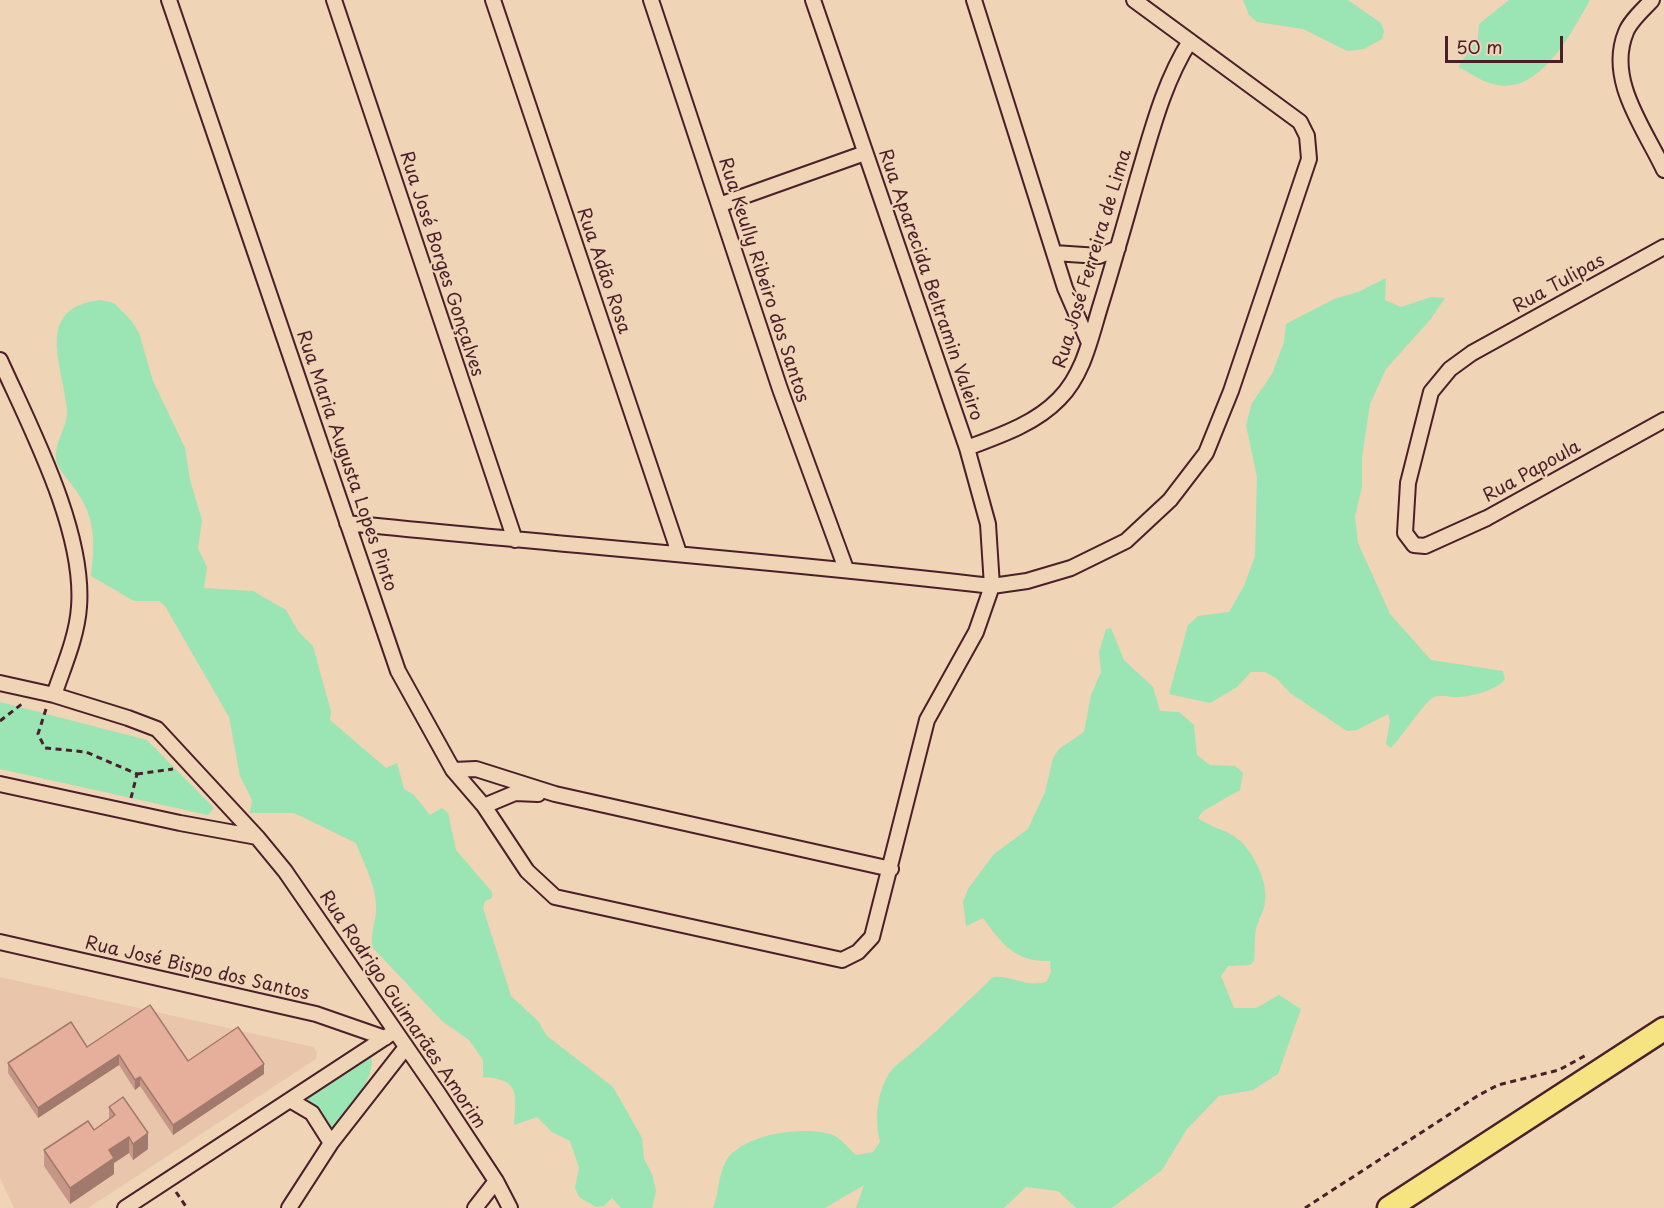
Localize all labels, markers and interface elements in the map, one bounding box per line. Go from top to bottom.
scale bar [1448,24,1566,62]
text: 50 m [1456,33,1503,60]
street label: Rua Aparecida Beltramin Valeiro [873,146,987,424]
street label: Rua José Ferreira de Lima [1049,147,1137,371]
street label: Rua José Borges Gonçalves [394,149,488,379]
street label: Rua Keully Ribeiro dos Santos [713,155,813,405]
street label: Rua Adão Rosa [571,205,635,337]
street label: Rua Tulipas [1509,250,1609,318]
street label: Rua Maria Augusta Lopes Pinto [291,328,401,594]
street label: Rua Papoula [1480,436,1584,508]
street label: Rua Rodrigo Guimarães Amorim [314,887,490,1133]
street label: Rua José Bispo dos Santos [83,933,311,1005]

